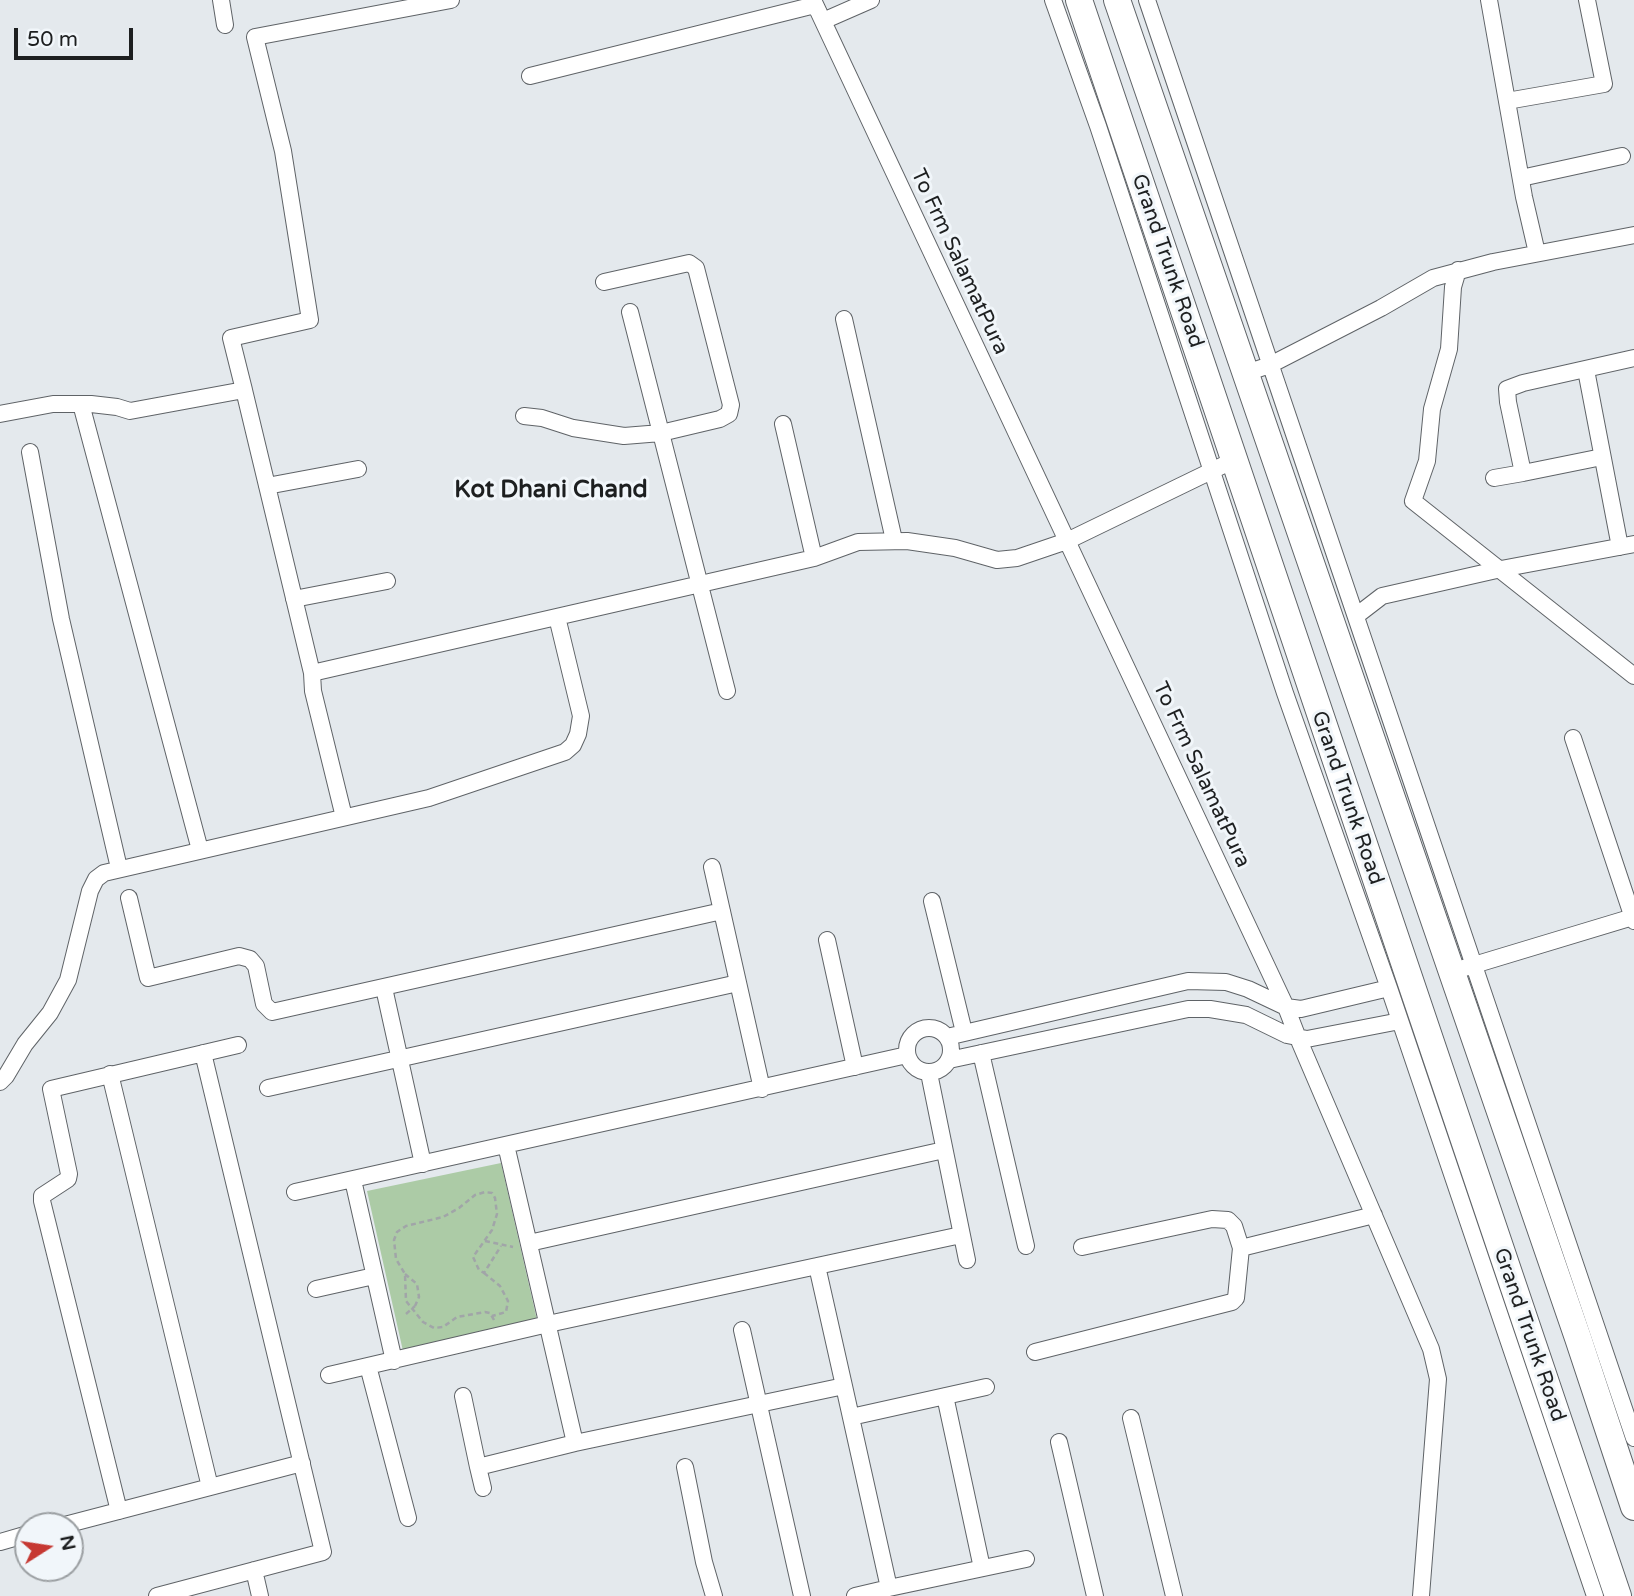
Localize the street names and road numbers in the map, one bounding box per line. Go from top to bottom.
street label: To Frm SalamatPura [905,165,1013,359]
street label: Grand Trunk Road [1125,171,1209,351]
street label: To Frm SalamatPura [1147,678,1255,872]
street label: Grand Trunk Road [1305,708,1389,888]
street label: Grand Trunk Road [1487,1245,1571,1425]

